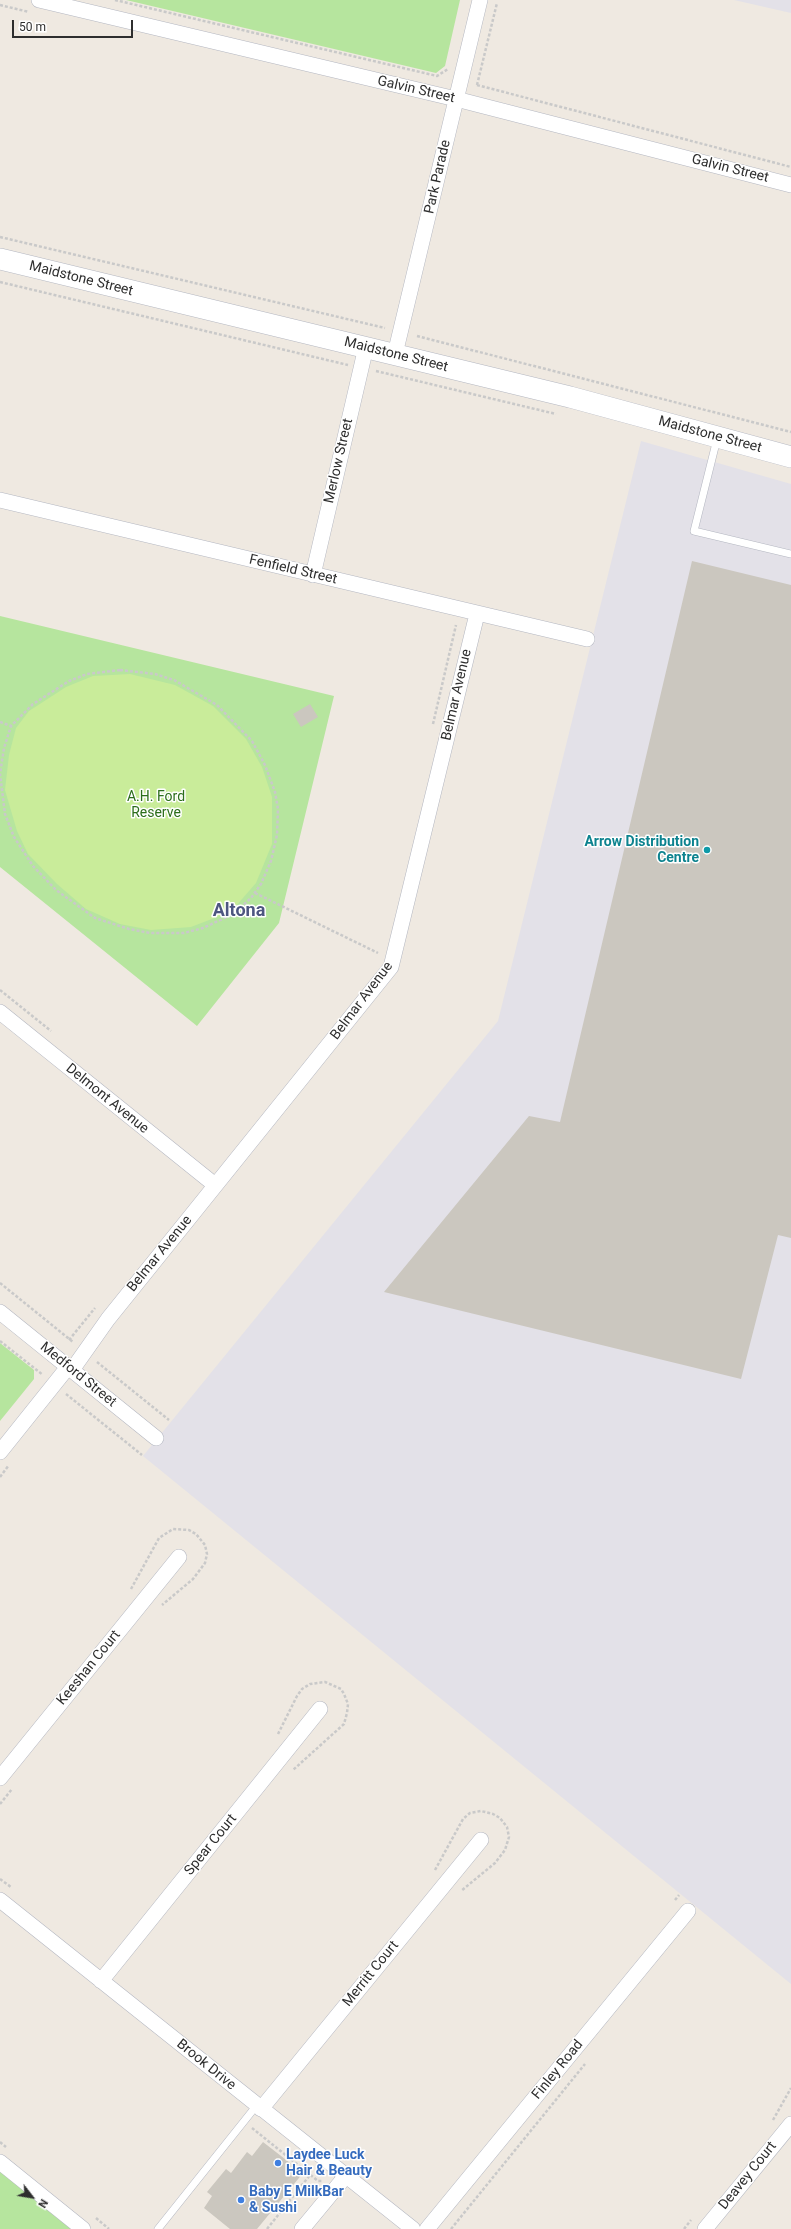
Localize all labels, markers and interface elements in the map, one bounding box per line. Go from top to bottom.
scale bar [14,12,135,38]
text: 50 m [19,20,46,34]
street label: Galvin Street [376,73,456,107]
street label: Park Parade [421,138,455,216]
street label: Galvin Street [690,151,770,187]
street label: Maidstone Street [27,258,135,300]
street label: Maidstone Street [342,334,450,376]
street label: Maidstone Street [656,413,764,457]
street label: Merlow Street [321,417,357,505]
street label: Fenfield Street [247,552,339,588]
street label: Belmar Avenue [438,648,476,742]
park label: A.H. Ford Reserve [127,789,185,822]
place label: Arrow Distribution Centre [584,834,699,866]
marker: Arrow Distribution Centre [702,845,712,855]
district label: Altona [213,900,265,922]
street label: Belmar Avenue [327,959,397,1043]
street label: Delmont Avenue [62,1060,152,1138]
street label: Belmar Avenue [124,1212,196,1296]
street label: Medford Street [36,1339,120,1411]
street label: Keeshan Court [54,1627,124,1709]
street label: Spear Court [181,1811,241,1879]
street label: Merritt Court [339,1938,403,2010]
street label: Brook Drive [173,2036,239,2094]
street label: Finley Road [529,2037,587,2103]
street label: Deavey Court [715,2139,781,2213]
place label: Laydee Luck Hair & Beauty [286,2147,372,2180]
marker: Laydee Luck Hair & Beauty [273,2158,283,2168]
north arrow [12,2177,52,2217]
place label: Baby E MilkBar & Sushi [249,2184,344,2216]
marker: Baby E MilkBar & Sushi [236,2195,246,2205]
text: N [35,2197,50,2210]

